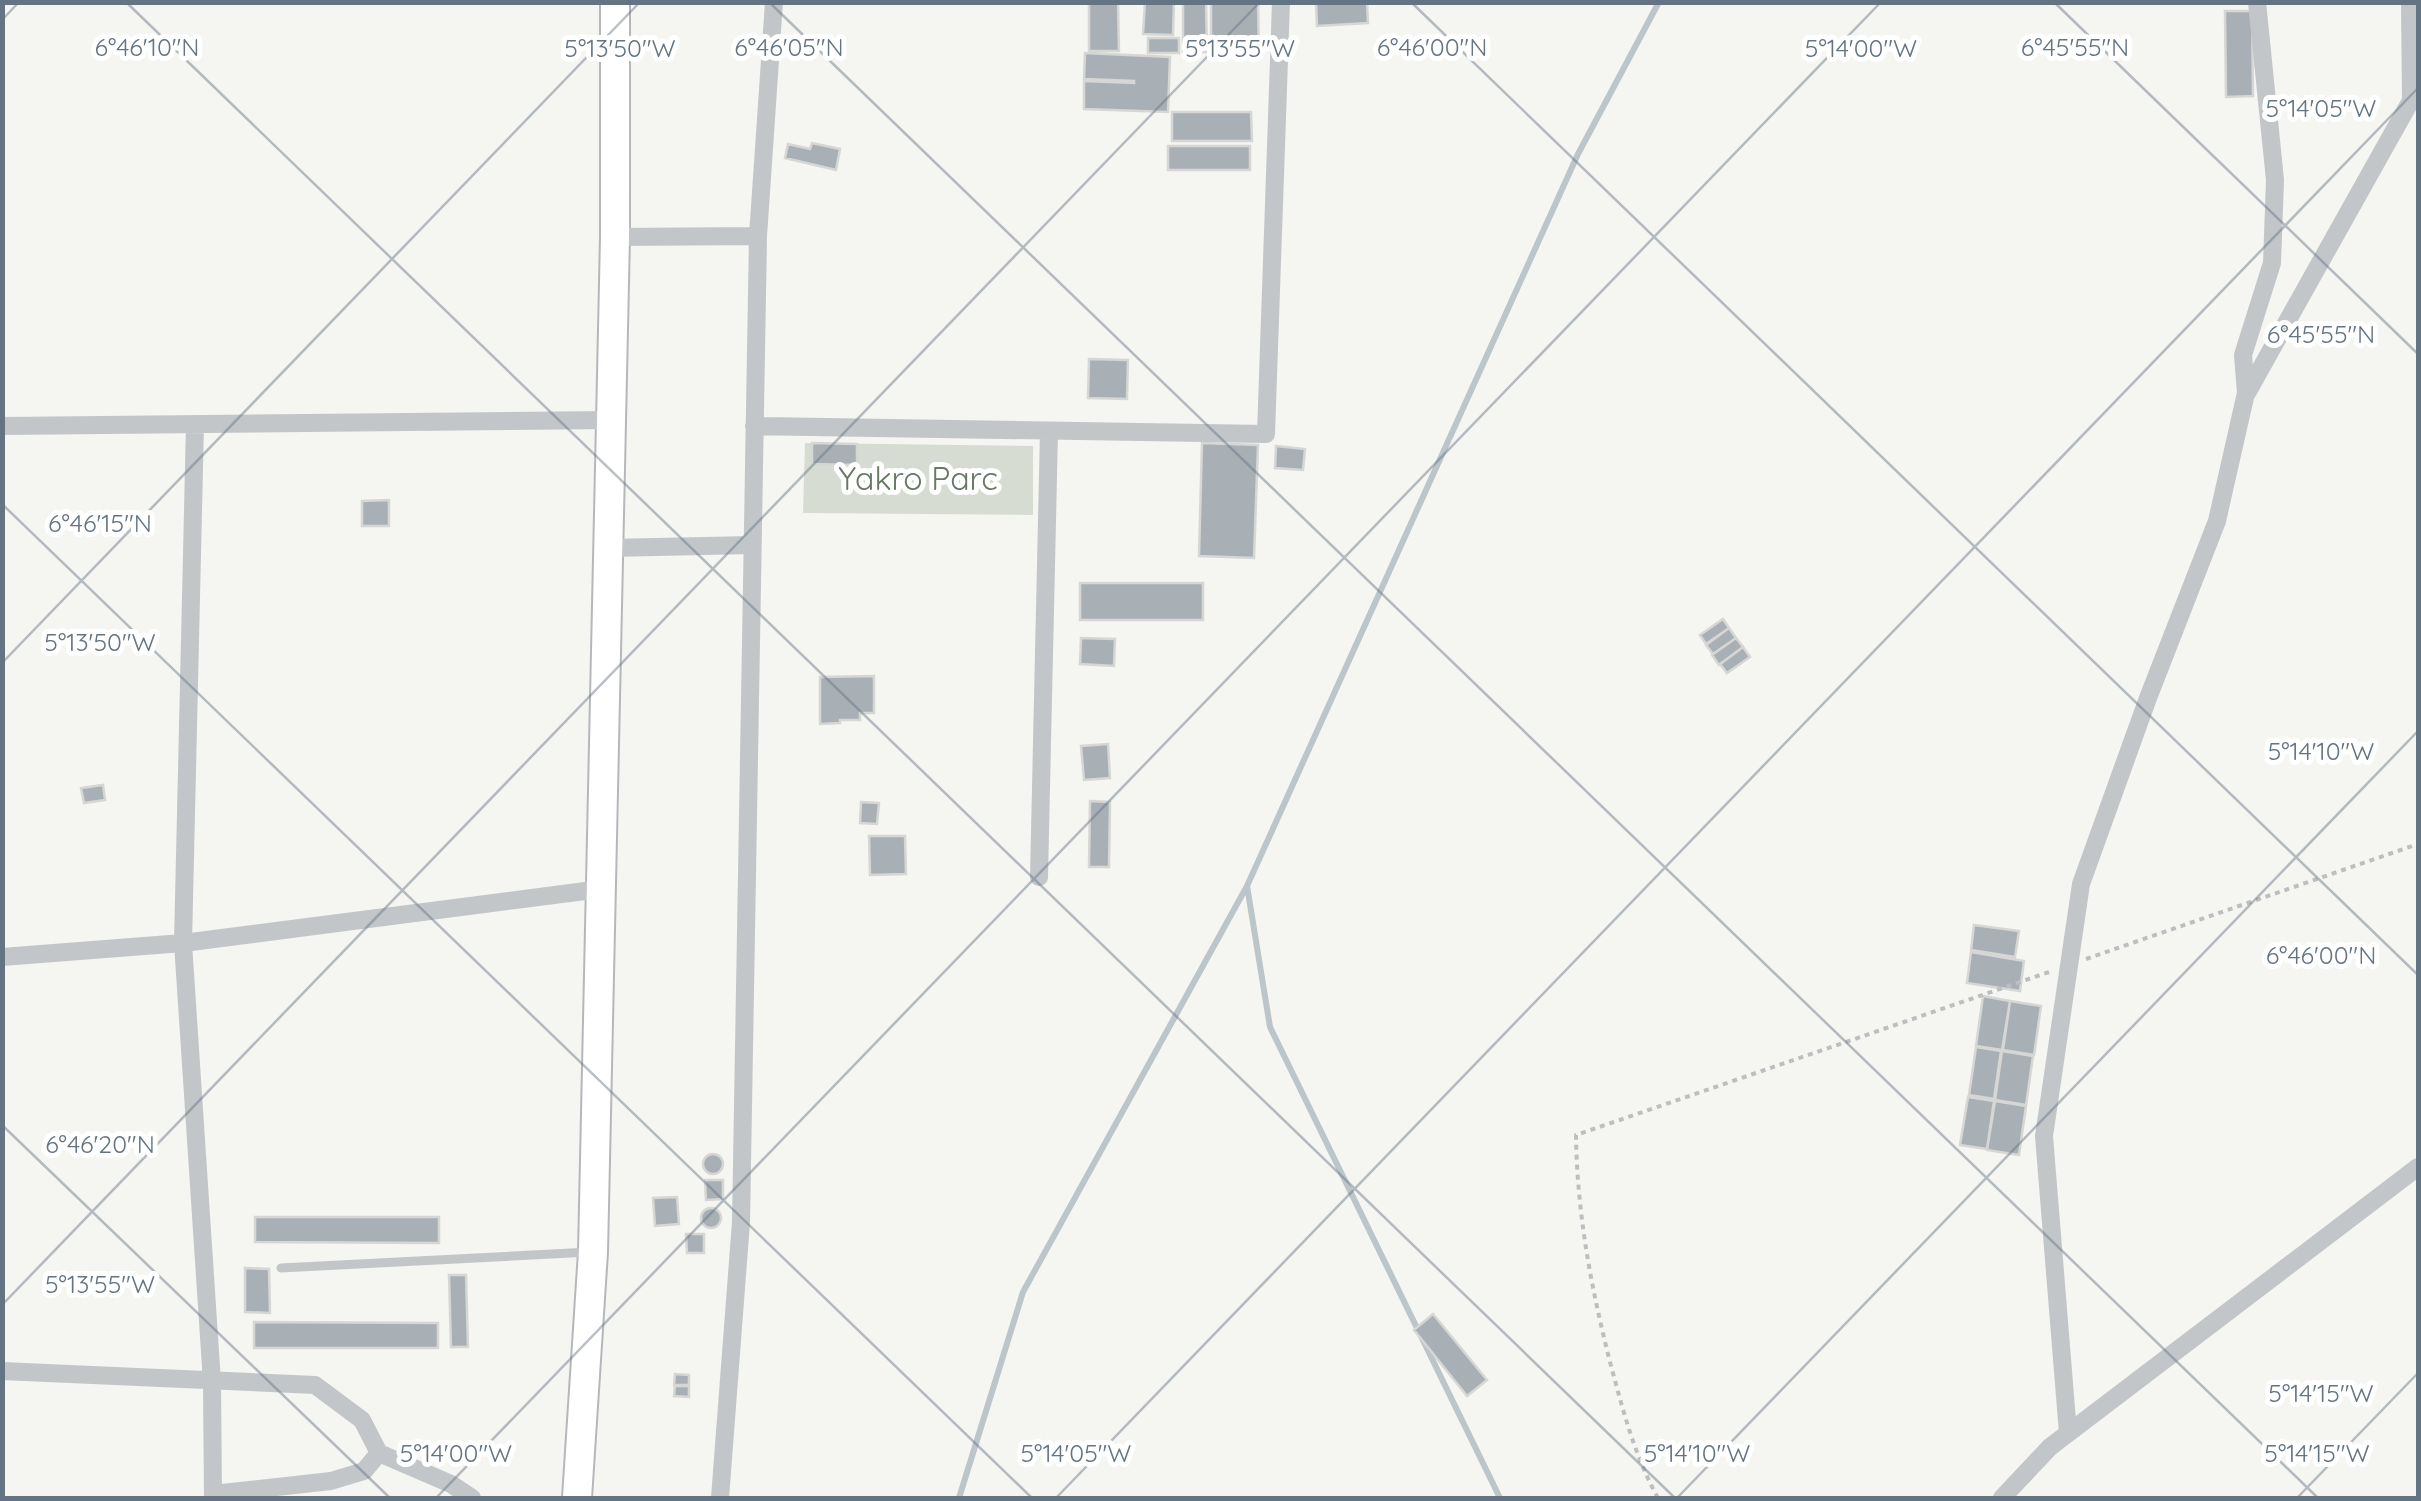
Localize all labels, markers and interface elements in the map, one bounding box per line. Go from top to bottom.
text: 6°46'10"N [94,31,200,62]
text: 6°46'05"N [734,31,844,62]
text: 6°46'00"N [1377,31,1487,62]
text: 6°45'55"N [2021,31,2129,62]
text: 5°13'50"W [564,32,676,63]
text: 5°13'55"W [1185,32,1295,63]
text: 5°14'00"W [1805,32,1917,63]
text: 5°14'05"W [2265,92,2377,123]
text: 6°45'55"N [2267,318,2375,349]
park label: Yakro Parc [838,458,998,498]
text: 6°46'15"N [48,507,152,538]
text: 5°13'50"W [44,626,156,657]
text: 5°14'10"W [2268,735,2374,766]
text: 6°46'00"N [2266,939,2376,970]
text: 6°46'20"N [45,1128,155,1159]
text: 5°13'55"W [45,1268,155,1299]
text: 5°14'15"W [2268,1377,2374,1408]
text: 5°14'00"W [400,1437,512,1468]
text: 5°14'05"W [1020,1437,1132,1468]
text: 5°14'10"W [1644,1437,1750,1468]
text: 5°14'15"W [2264,1437,2370,1468]

